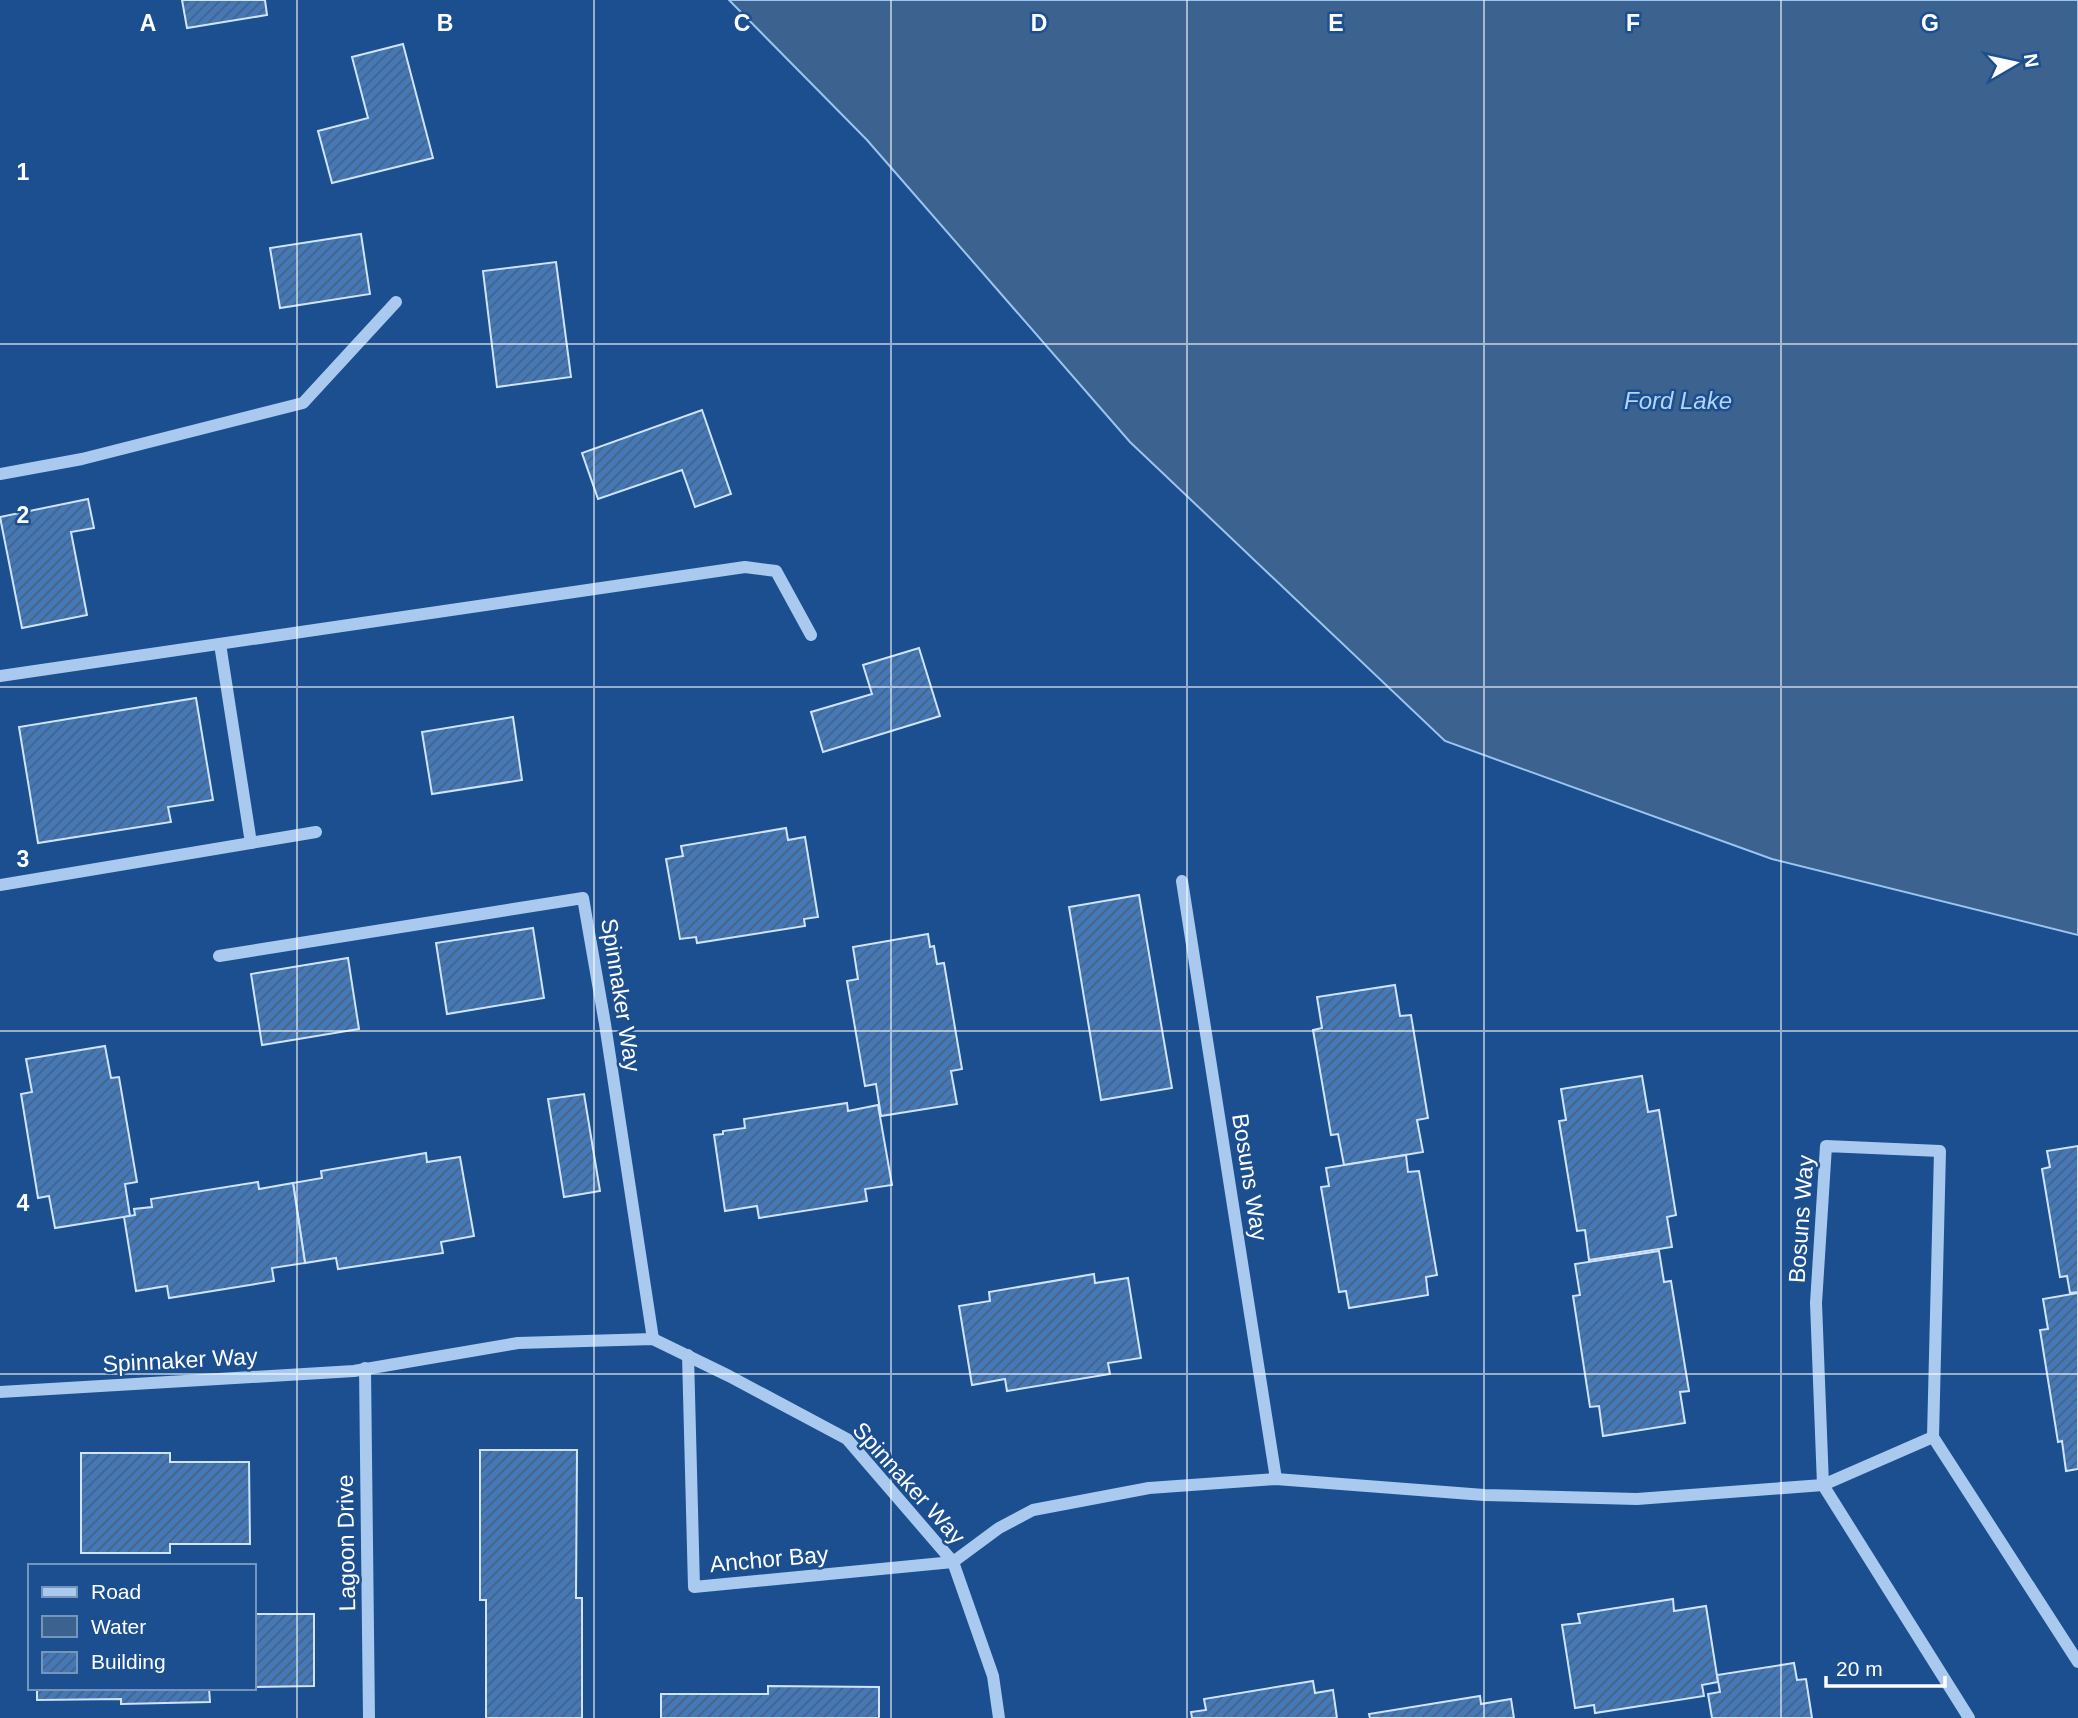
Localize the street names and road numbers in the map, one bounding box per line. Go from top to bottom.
street label: Spinnaker Way [596,916,646,1074]
street label: Bosuns Way [1227,1112,1273,1243]
street label: Bosuns Way [1784,1154,1818,1284]
street label: Spinnaker Way [102,1343,259,1377]
street label: Spinnaker Way [847,1417,971,1550]
street label: Lagoon Drive [332,1474,360,1612]
street label: Anchor Bay [709,1541,830,1577]

